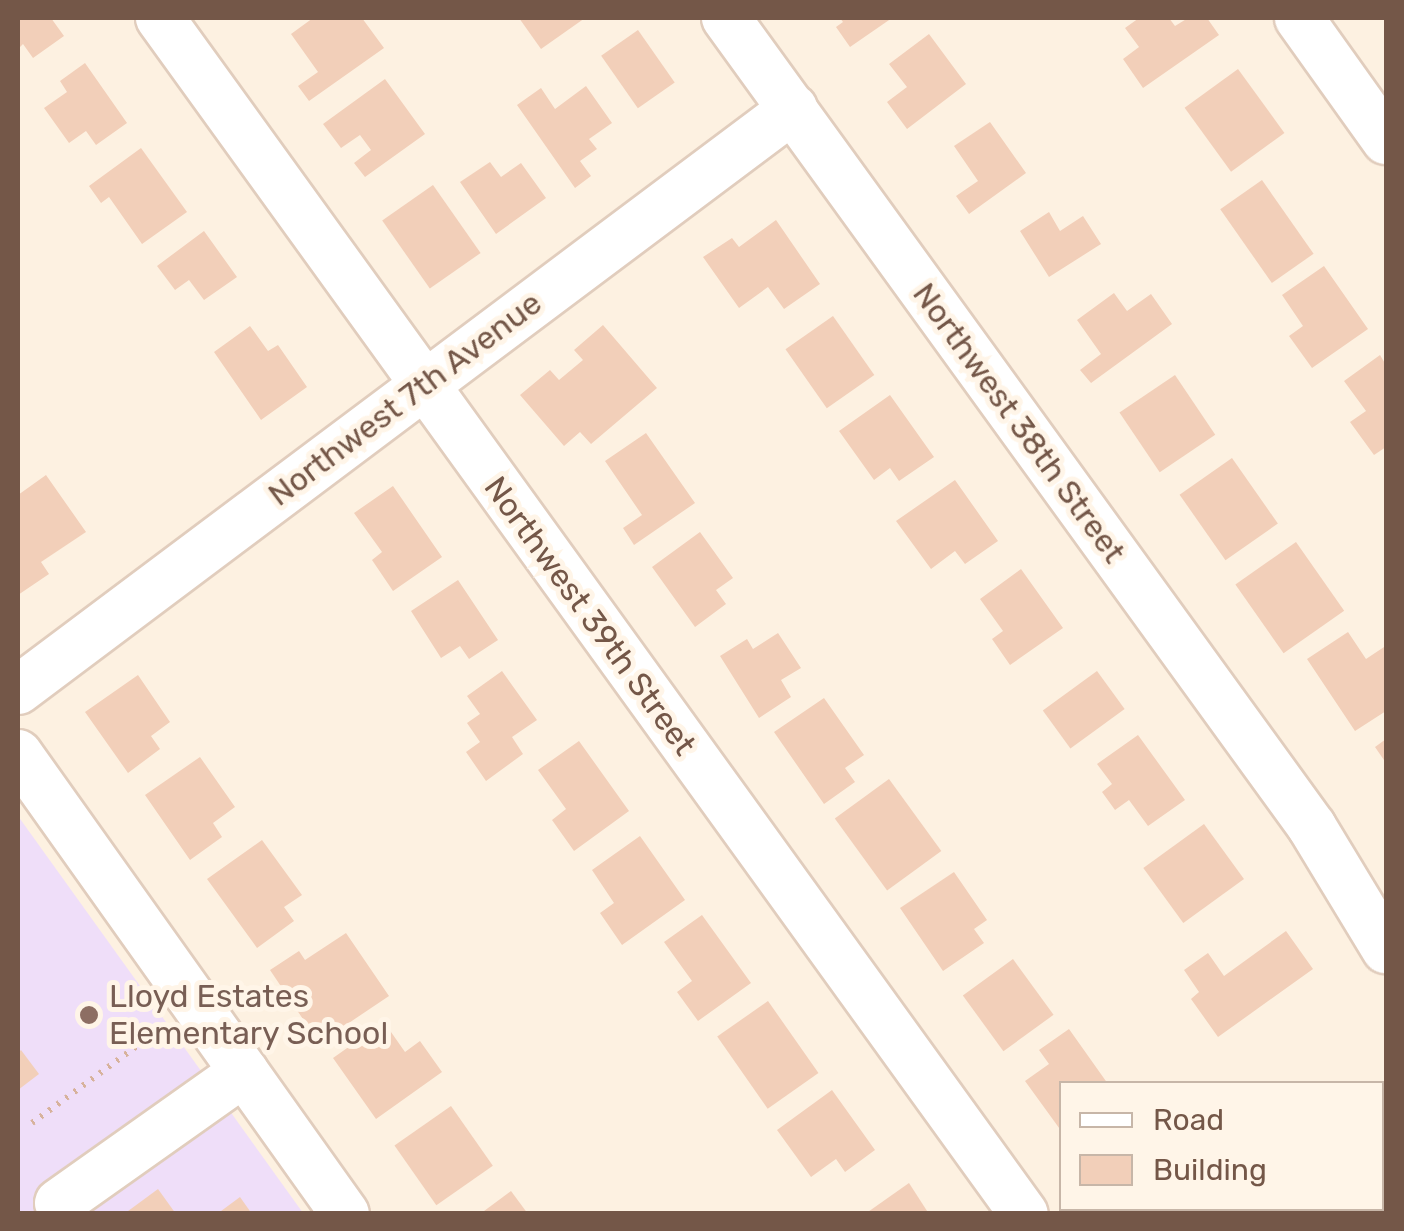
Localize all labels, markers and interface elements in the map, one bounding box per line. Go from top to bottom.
street label: Northwest 38th Street [905,276,1133,570]
street label: Northwest 7th Avenue [261,284,549,514]
street label: Northwest 39th Street [476,469,704,763]
place label: Lloyd Estates Elementary School [109,978,389,1053]
marker: Lloyd Estates Elementary School [78,1004,100,1026]
legend [1059,1081,1384,1211]
text: Road [1153,1102,1224,1138]
text: Building [1153,1152,1267,1188]

